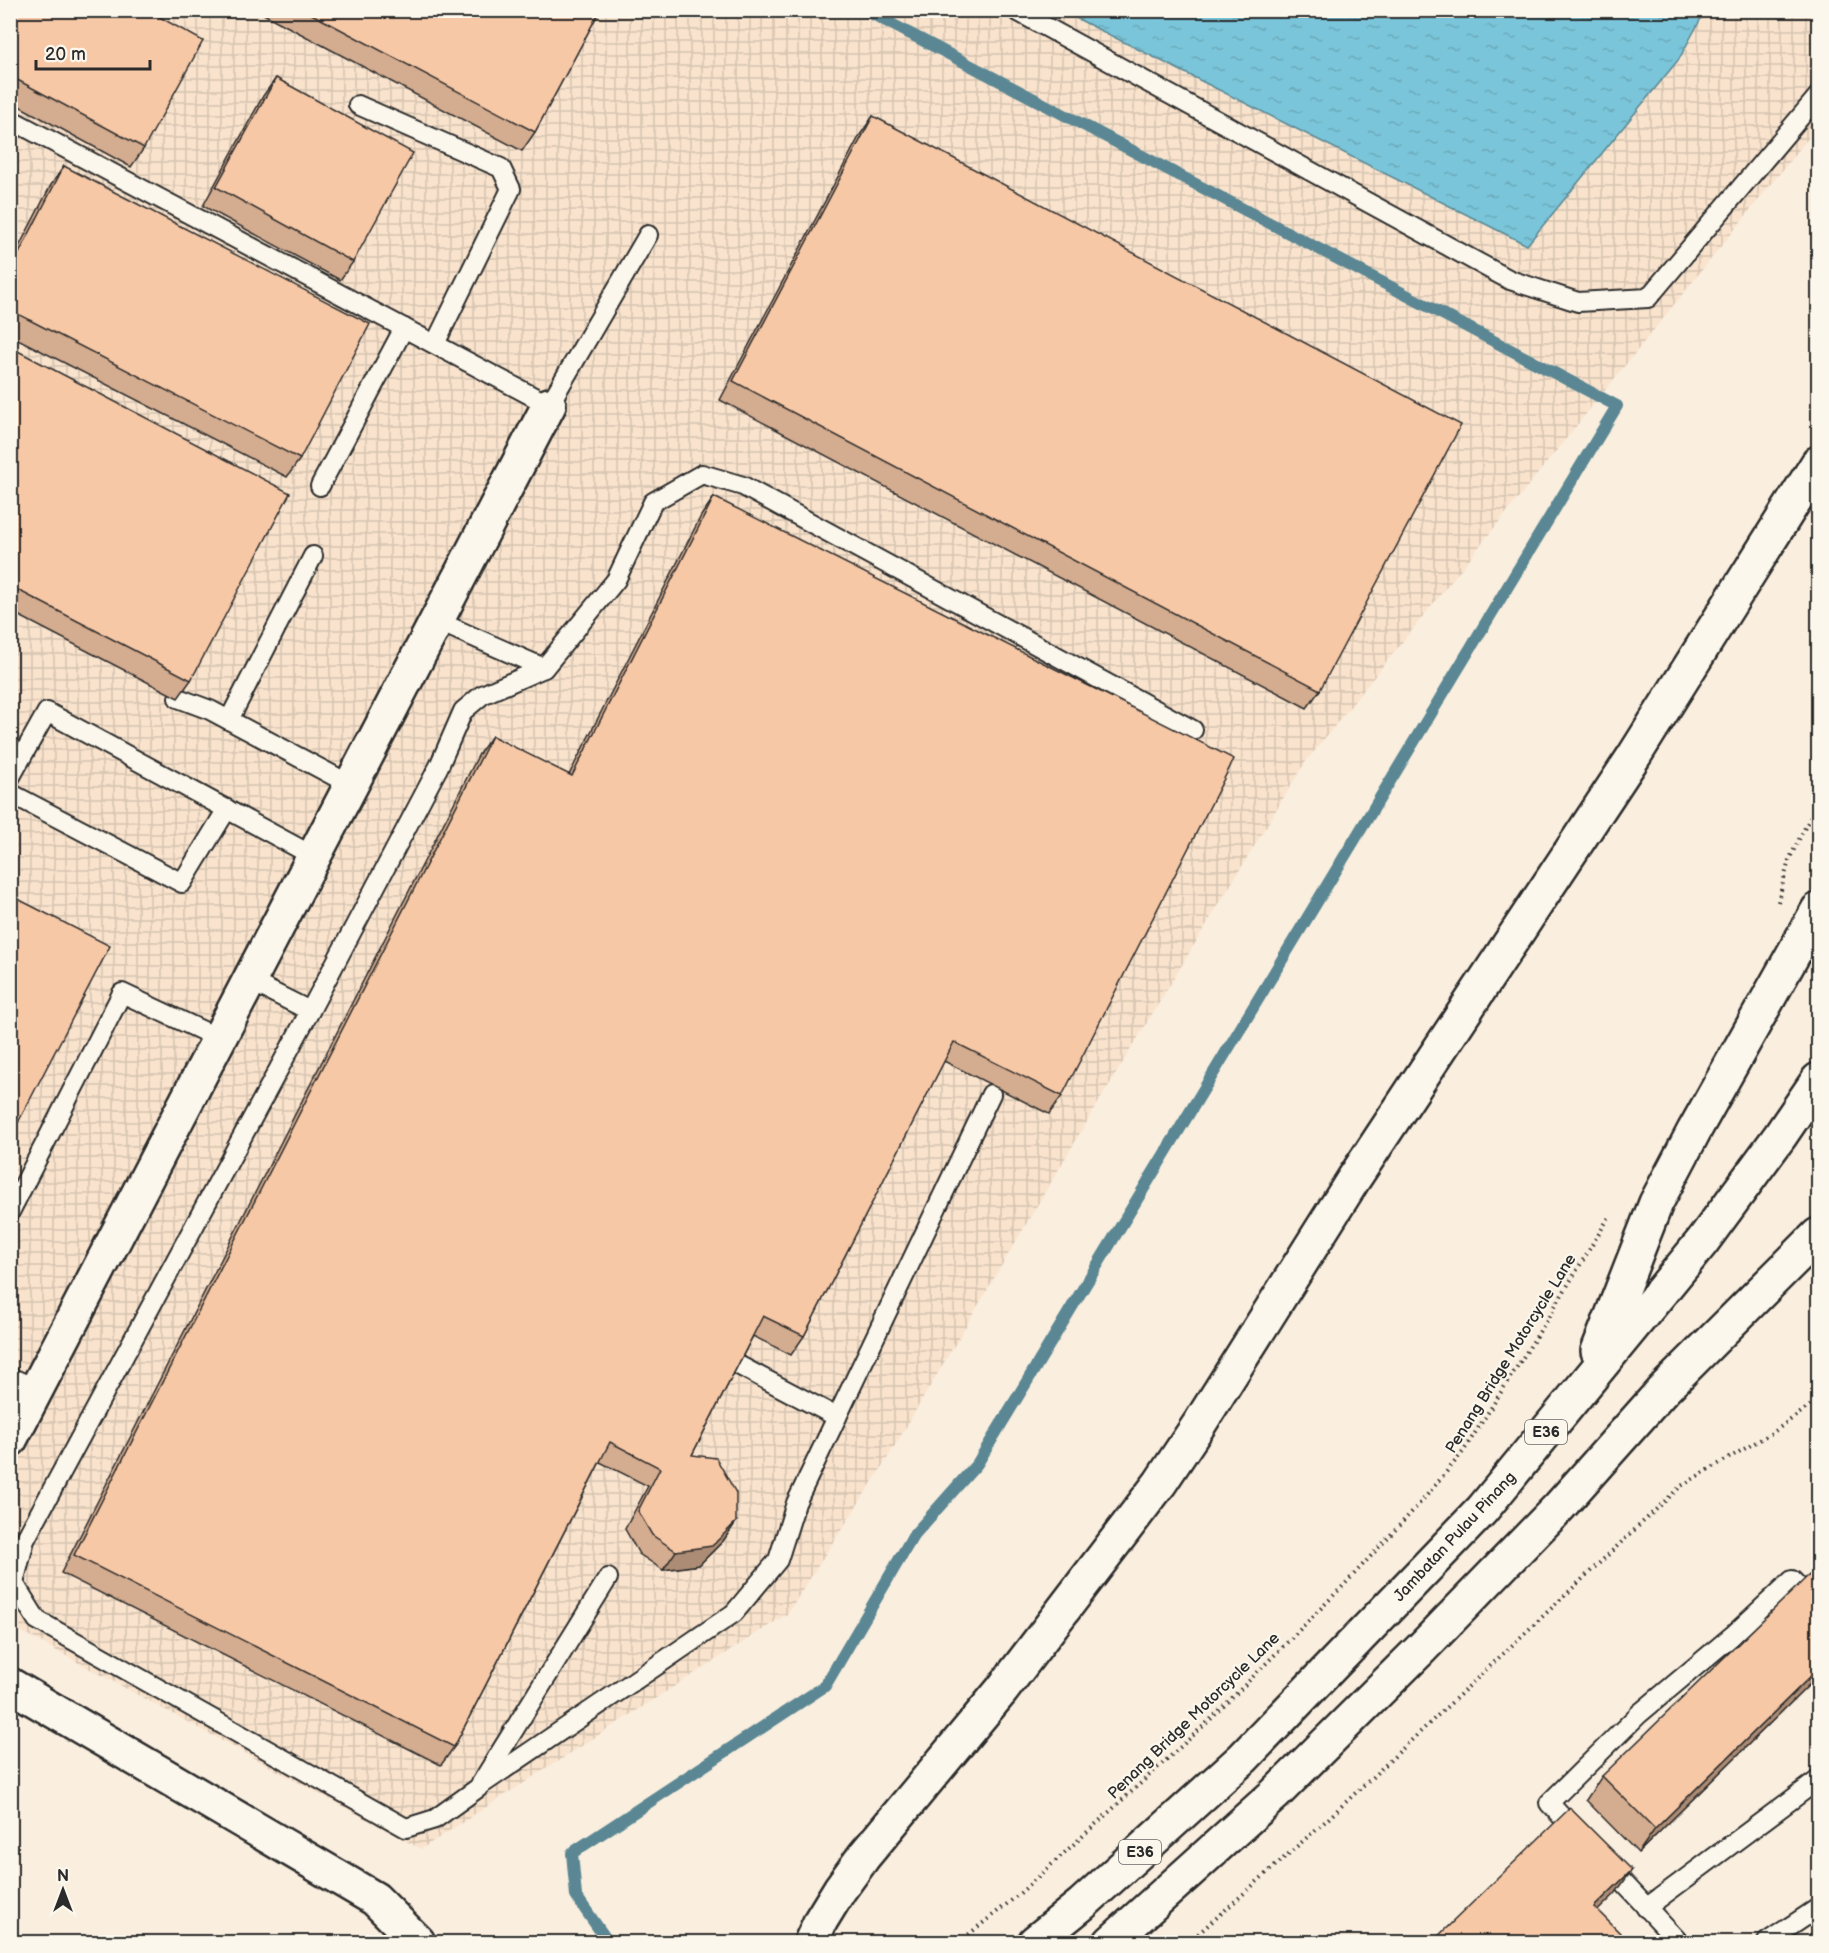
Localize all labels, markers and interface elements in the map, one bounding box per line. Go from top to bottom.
scale bar [36,33,150,71]
text: 20 m [45,44,86,65]
street label: Penang Bridge Motorcycle Lane [1442,1250,1581,1457]
road number: E36 [1525,1420,1567,1444]
street label: Jambatan Pulau Pinang [1390,1468,1520,1606]
street label: Penang Bridge Motorcycle Lane [1104,1629,1284,1803]
road number: E36 [1119,1840,1161,1864]
north arrow [33,1860,93,1920]
text: N [57,1867,69,1886]

